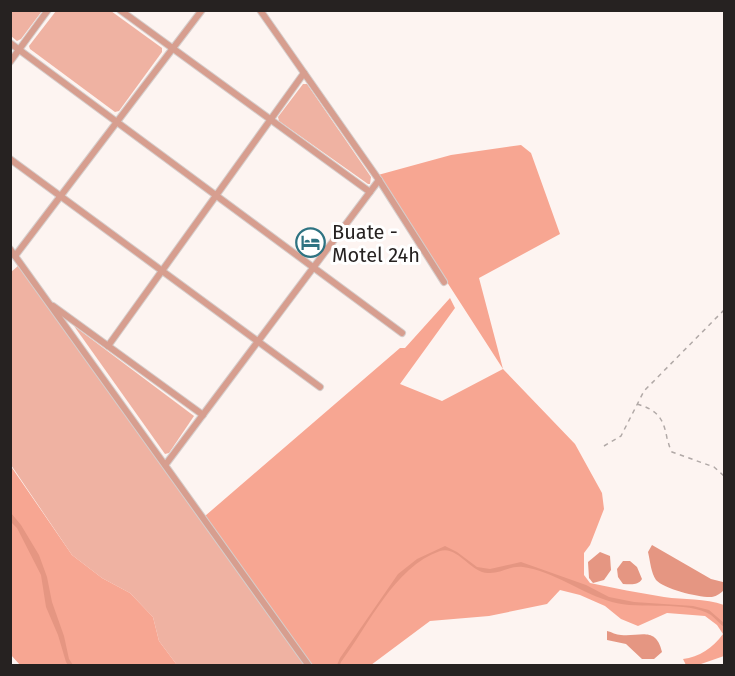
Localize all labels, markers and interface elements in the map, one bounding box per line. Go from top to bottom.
place label: Buate - Motel 24h [332,220,420,267]
hotel icon: Buate - Motel 24h [295,227,327,259]

